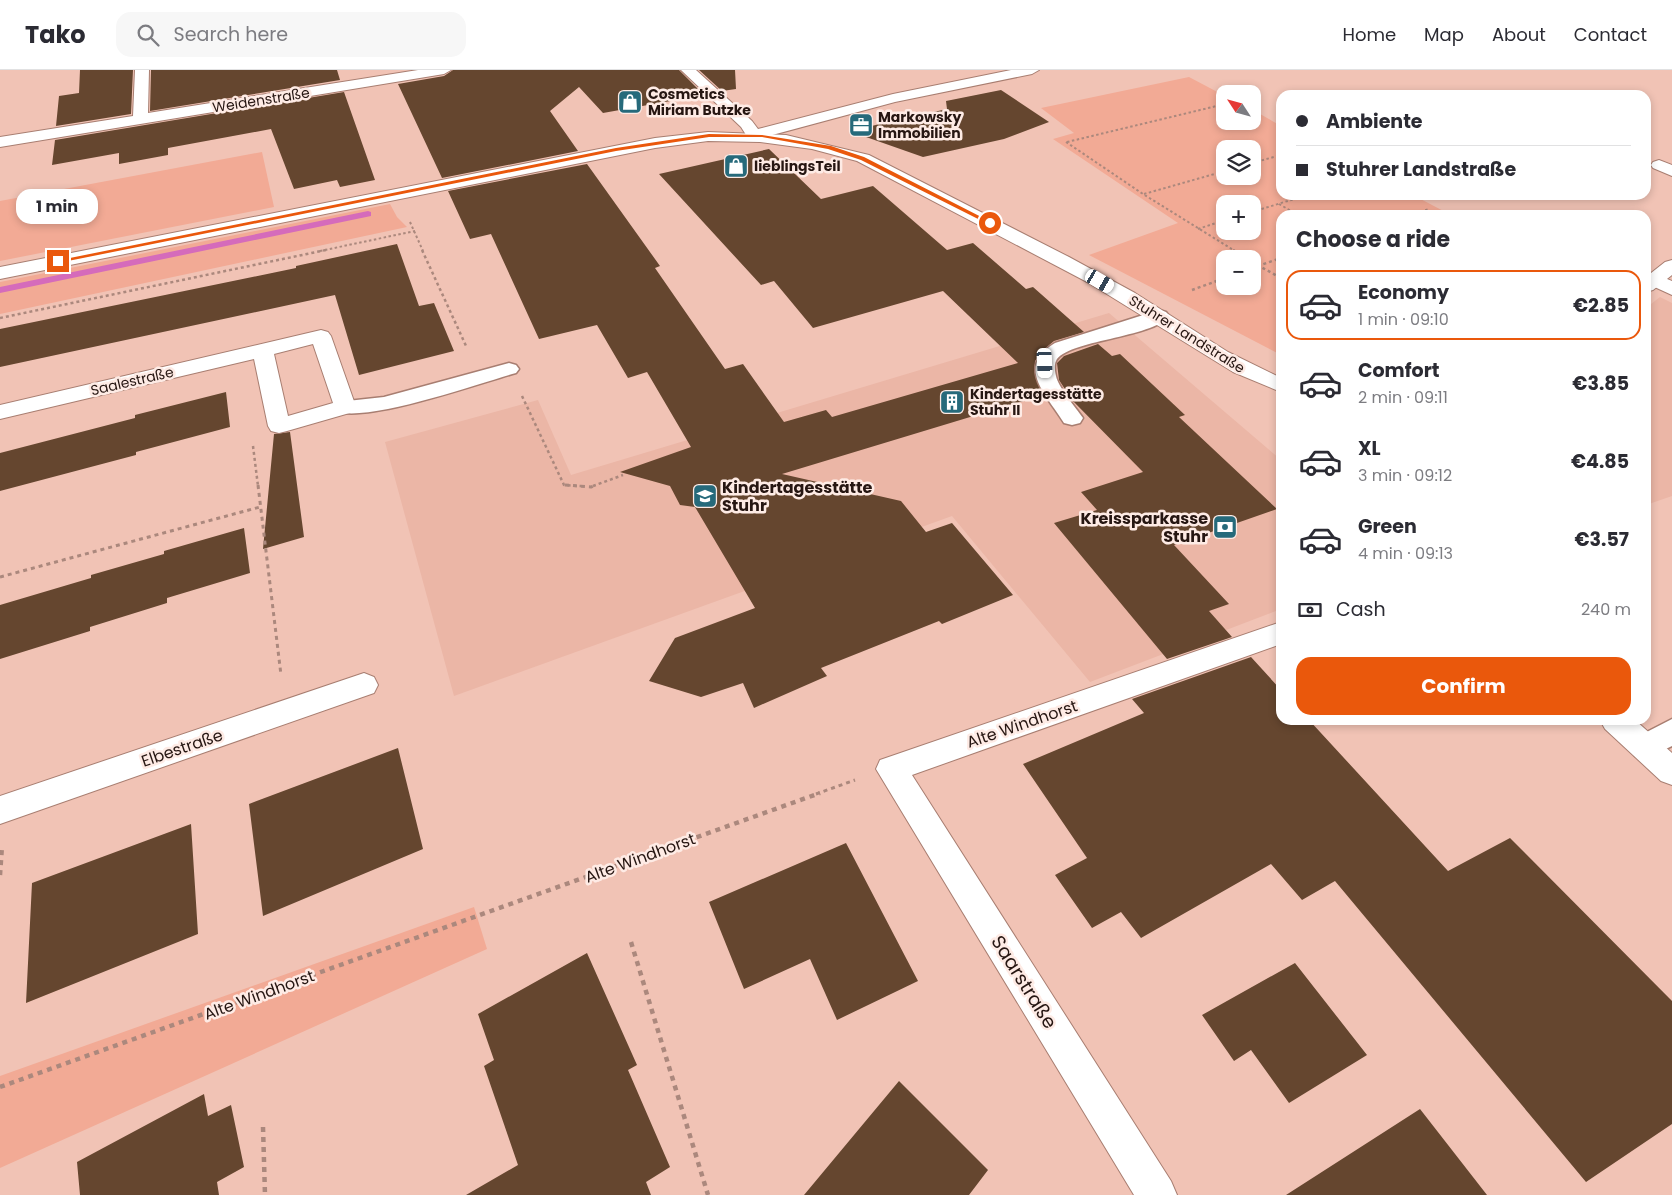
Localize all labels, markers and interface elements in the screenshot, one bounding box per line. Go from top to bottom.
search box [116,12,466,57]
text: Tako [25,18,86,51]
icon: search [134,21,162,49]
text: Search here [174,21,288,48]
text: Home [1342,22,1396,47]
text: Map [1424,22,1464,47]
text: About [1492,22,1546,47]
text: Contact [1574,22,1647,47]
street label: Weidenstraße [211,82,311,118]
place label: Cosmetics Miriam Butzke [648,84,751,120]
north arrow [1216,85,1261,130]
map controls [1216,85,1261,295]
shop icon: Cosmetics Miriam Butzke [617,89,643,115]
place label: Markowsky Immobilien [878,107,962,143]
text: Ambiente [1326,108,1423,135]
office icon: Markowsky Immobilien [848,112,874,138]
button: layers [1216,140,1261,185]
shop icon: lieblingsTeil [723,153,749,179]
place label: lieblingsTeil [754,156,841,176]
text: Stuhrer Landstraße [1326,156,1516,183]
callout: 1 min [17,189,99,224]
text: 1 min [36,195,78,218]
button: + [1216,195,1261,240]
route start [979,212,1001,234]
text: Choose a ride [1296,224,1450,255]
route end [47,250,69,272]
button: − [1216,250,1261,295]
car [1083,267,1116,295]
text: Economy [1358,279,1449,306]
icon: car [1298,283,1343,328]
street label: Stuhrer Landstraße [1125,290,1249,378]
text: €2.85 [1573,292,1629,319]
text: 1 min · 09:10 [1358,308,1449,331]
car [1036,348,1053,378]
text: Comfort [1358,357,1440,384]
icon: car [1298,361,1343,406]
street label: Saalestraße [89,362,176,400]
text: €3.85 [1572,370,1629,397]
place label: Kindertagesstätte Stuhr II [970,384,1102,420]
text: 2 min · 09:11 [1358,386,1448,409]
building icon: Kindertagesstätte Stuhr II [939,389,965,415]
text: XL [1358,435,1381,462]
icon: car [1298,439,1343,484]
text: €4.85 [1571,448,1629,475]
text: 3 min · 09:12 [1358,464,1452,487]
place label: Kindertagesstätte Stuhr [722,476,873,517]
school or university icon: Kindertagesstätte Stuhr [692,483,718,509]
place label: Kreissparkasse Stuhr [1081,507,1208,548]
text: Green [1358,513,1417,540]
bank icon: Kreissparkasse Stuhr [1212,514,1238,540]
icon: car [1298,517,1343,562]
text: €3.57 [1575,526,1629,553]
text: 4 min · 09:13 [1358,542,1453,565]
icon: cash [1296,596,1324,624]
text: Cash [1336,596,1386,623]
text: 240 m [1581,598,1631,621]
button: Confirm [1296,657,1631,715]
street label: Alte Windhorst [963,694,1081,754]
street label: Elbestraße [138,723,226,773]
street label: Alte Windhorst [582,827,699,889]
street label: Saarstraße [985,930,1063,1034]
street label: Alte Windhorst [201,964,318,1026]

